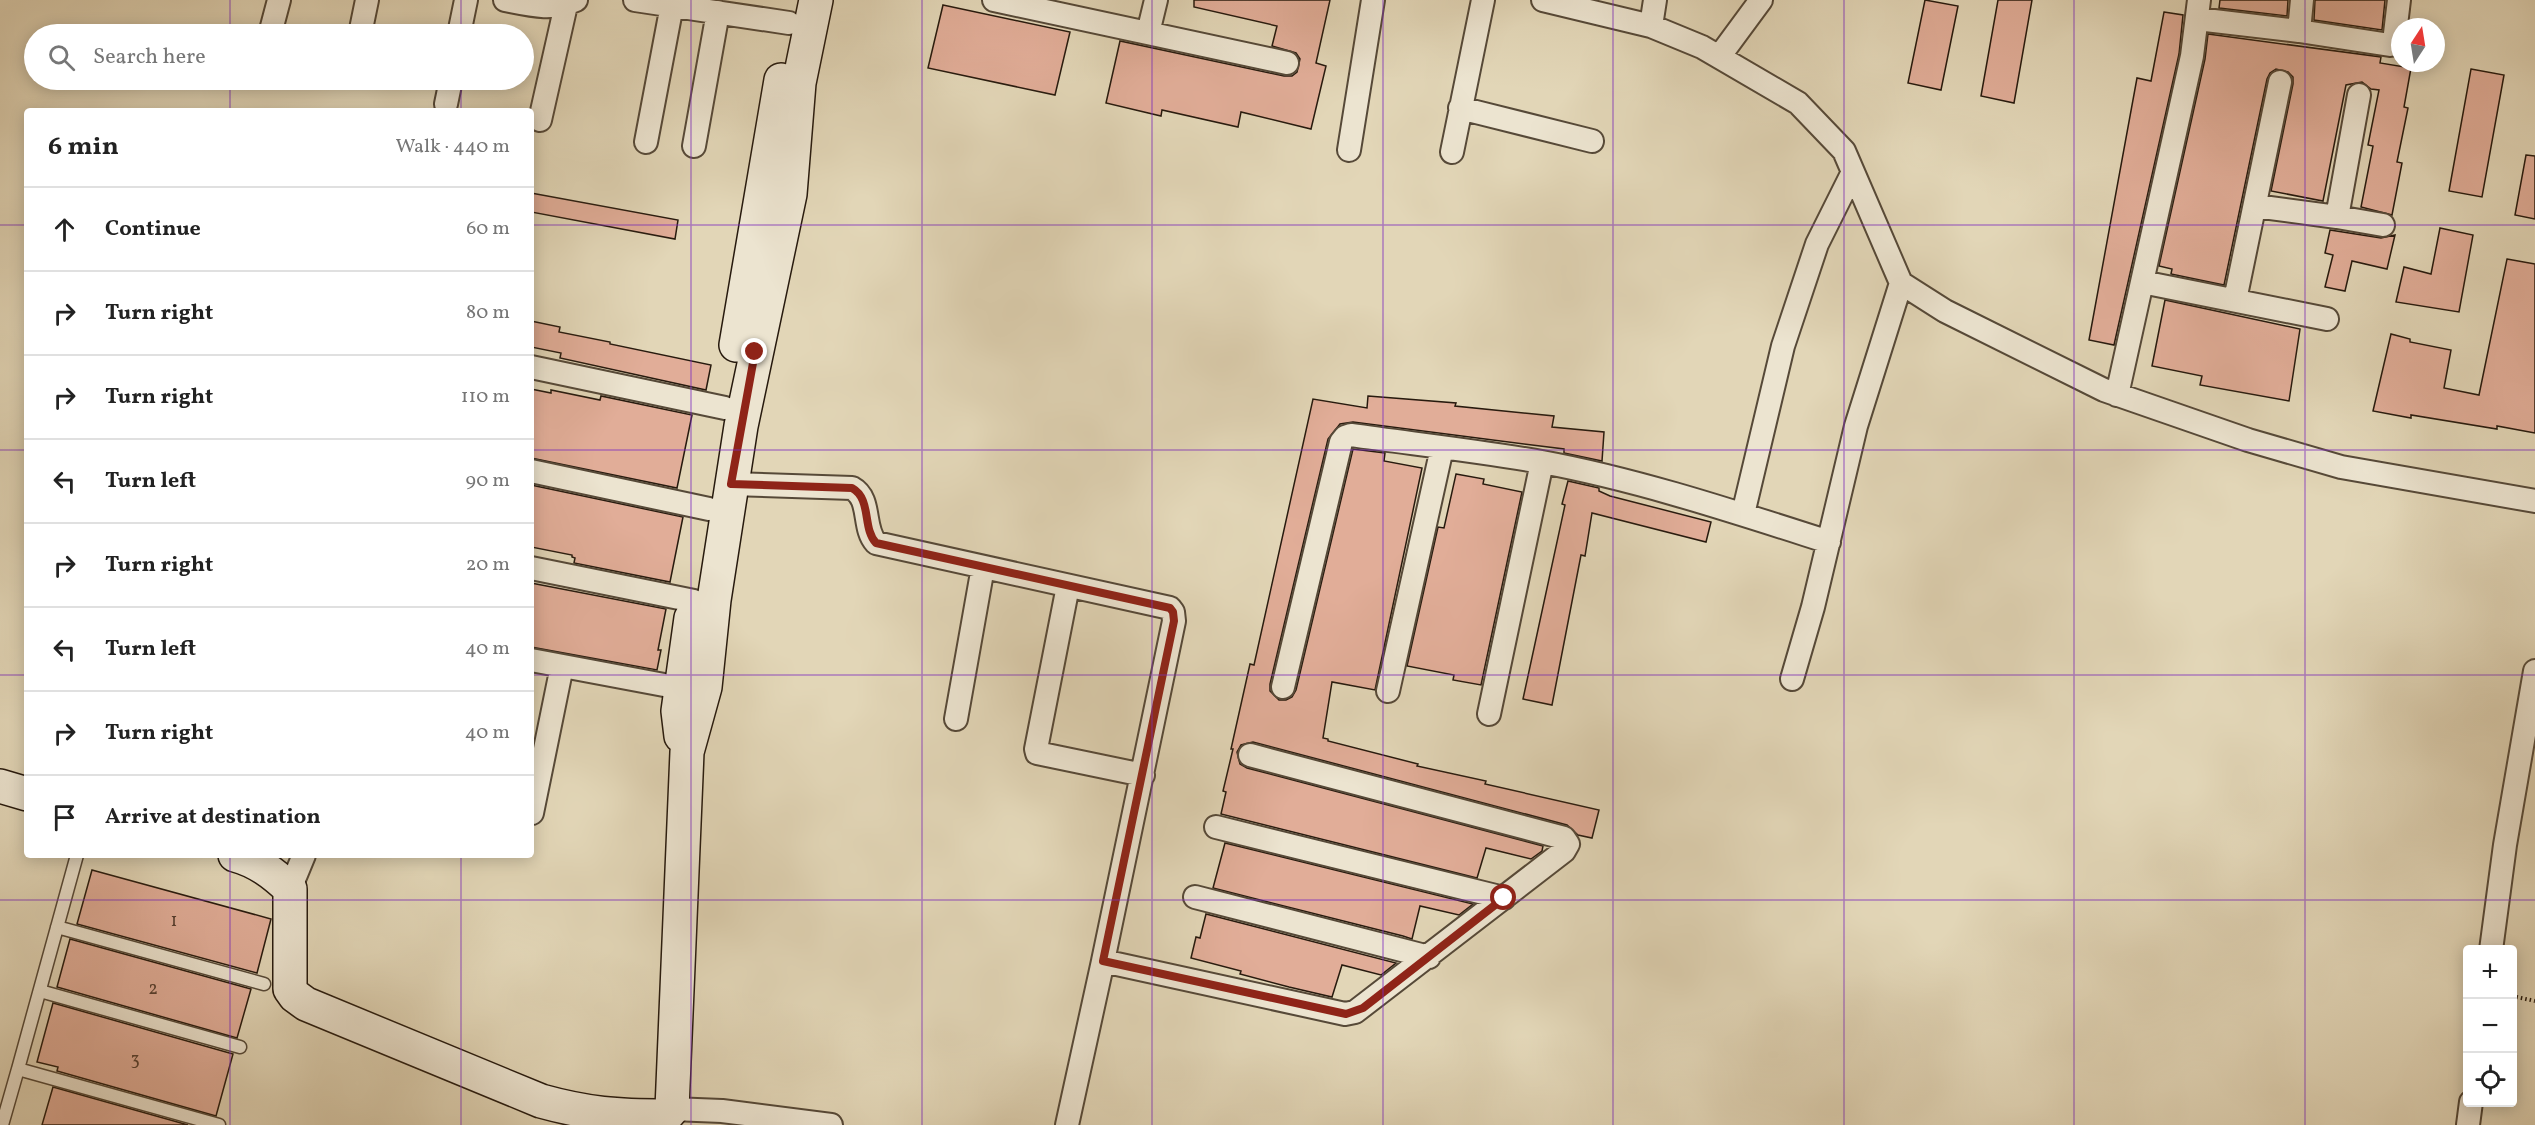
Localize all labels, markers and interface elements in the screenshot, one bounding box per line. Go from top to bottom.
north arrow [2391,18,2445,72]
search box [24,24,534,90]
icon: search [45,41,78,74]
text: Search here [93,42,206,73]
text: 6 min [48,129,119,165]
text: Walk · 440 m [395,133,510,161]
icon: ahead [48,213,81,246]
text: Continue [105,214,201,245]
text: 60 m [466,215,510,243]
icon: right [48,297,81,330]
text: Turn right [105,298,213,329]
text: 80 m [466,299,510,327]
route end [741,338,767,364]
icon: right [48,381,81,414]
text: Turn right [105,382,213,413]
text: 110 m [461,383,510,411]
icon: left [48,465,81,498]
text: Turn left [105,466,196,497]
text: 90 m [466,467,510,495]
icon: right [48,549,81,582]
text: Turn right [105,550,213,581]
text: 20 m [466,551,510,579]
icon: left [48,633,81,666]
text: Turn left [105,634,196,665]
text: 40 m [465,635,510,663]
icon: right [48,717,81,750]
text: Turn right [105,718,213,749]
text: 40 m [465,719,510,747]
icon: arrive [48,801,81,834]
text: Arrive at destination [105,802,321,833]
route start [1490,884,1516,910]
house number: 1 [171,909,177,934]
map controls [2463,945,2517,1107]
button: + [2463,945,2517,999]
house number: 2 [148,977,158,1002]
button: − [2463,999,2517,1053]
house number: 3 [130,1048,140,1073]
button: locate [2463,1053,2517,1107]

